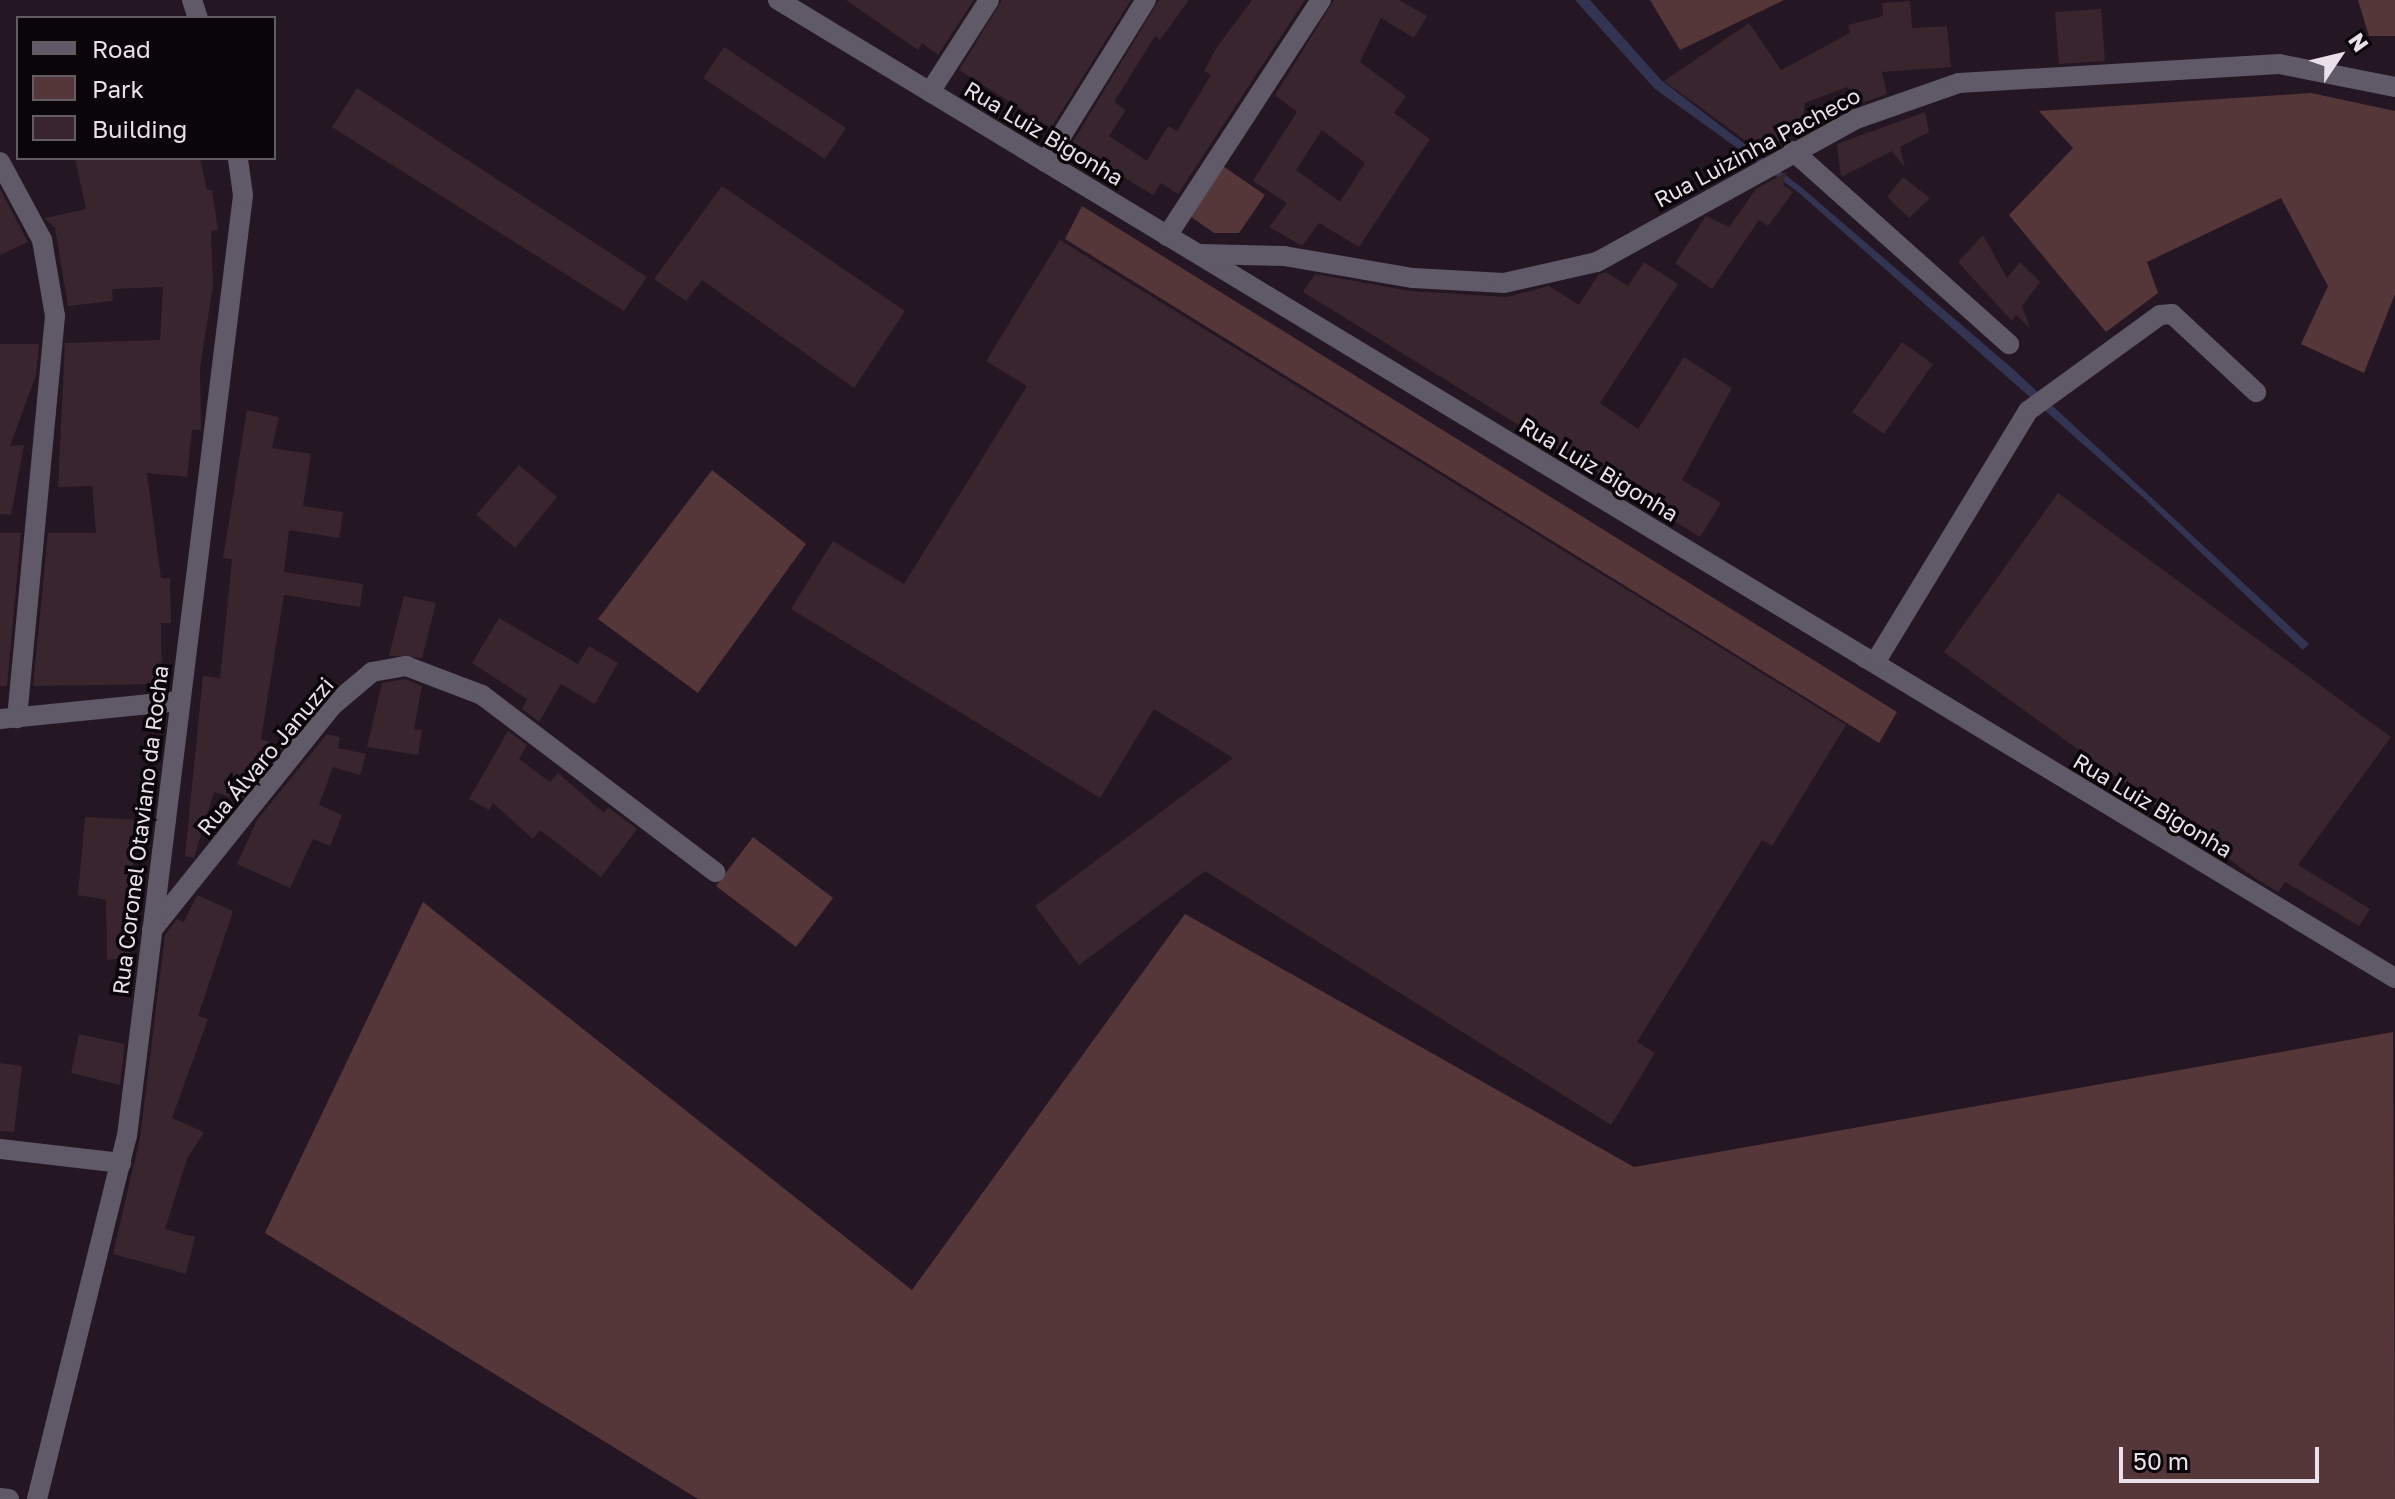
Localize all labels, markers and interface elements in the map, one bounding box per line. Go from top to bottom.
legend [16,16,276,160]
north arrow [2299,16,2379,96]
text: N [2343,27,2375,57]
text: Road [92,34,151,63]
text: Park [92,74,144,103]
street label: Rua Luiz Bigonha [960,75,1128,191]
street label: Rua Luizinha Pacheco [1650,82,1864,212]
text: Building [92,114,187,143]
street label: Rua Luiz Bigonha [1515,411,1683,527]
street label: Rua Coronel Otaviano da Rocha [107,664,173,996]
street label: Rua Álvaro Januzzi [191,672,339,840]
street label: Rua Luiz Bigonha [2069,747,2237,863]
scale bar [2123,1431,2323,1481]
text: 50 m [2133,1446,2189,1475]

